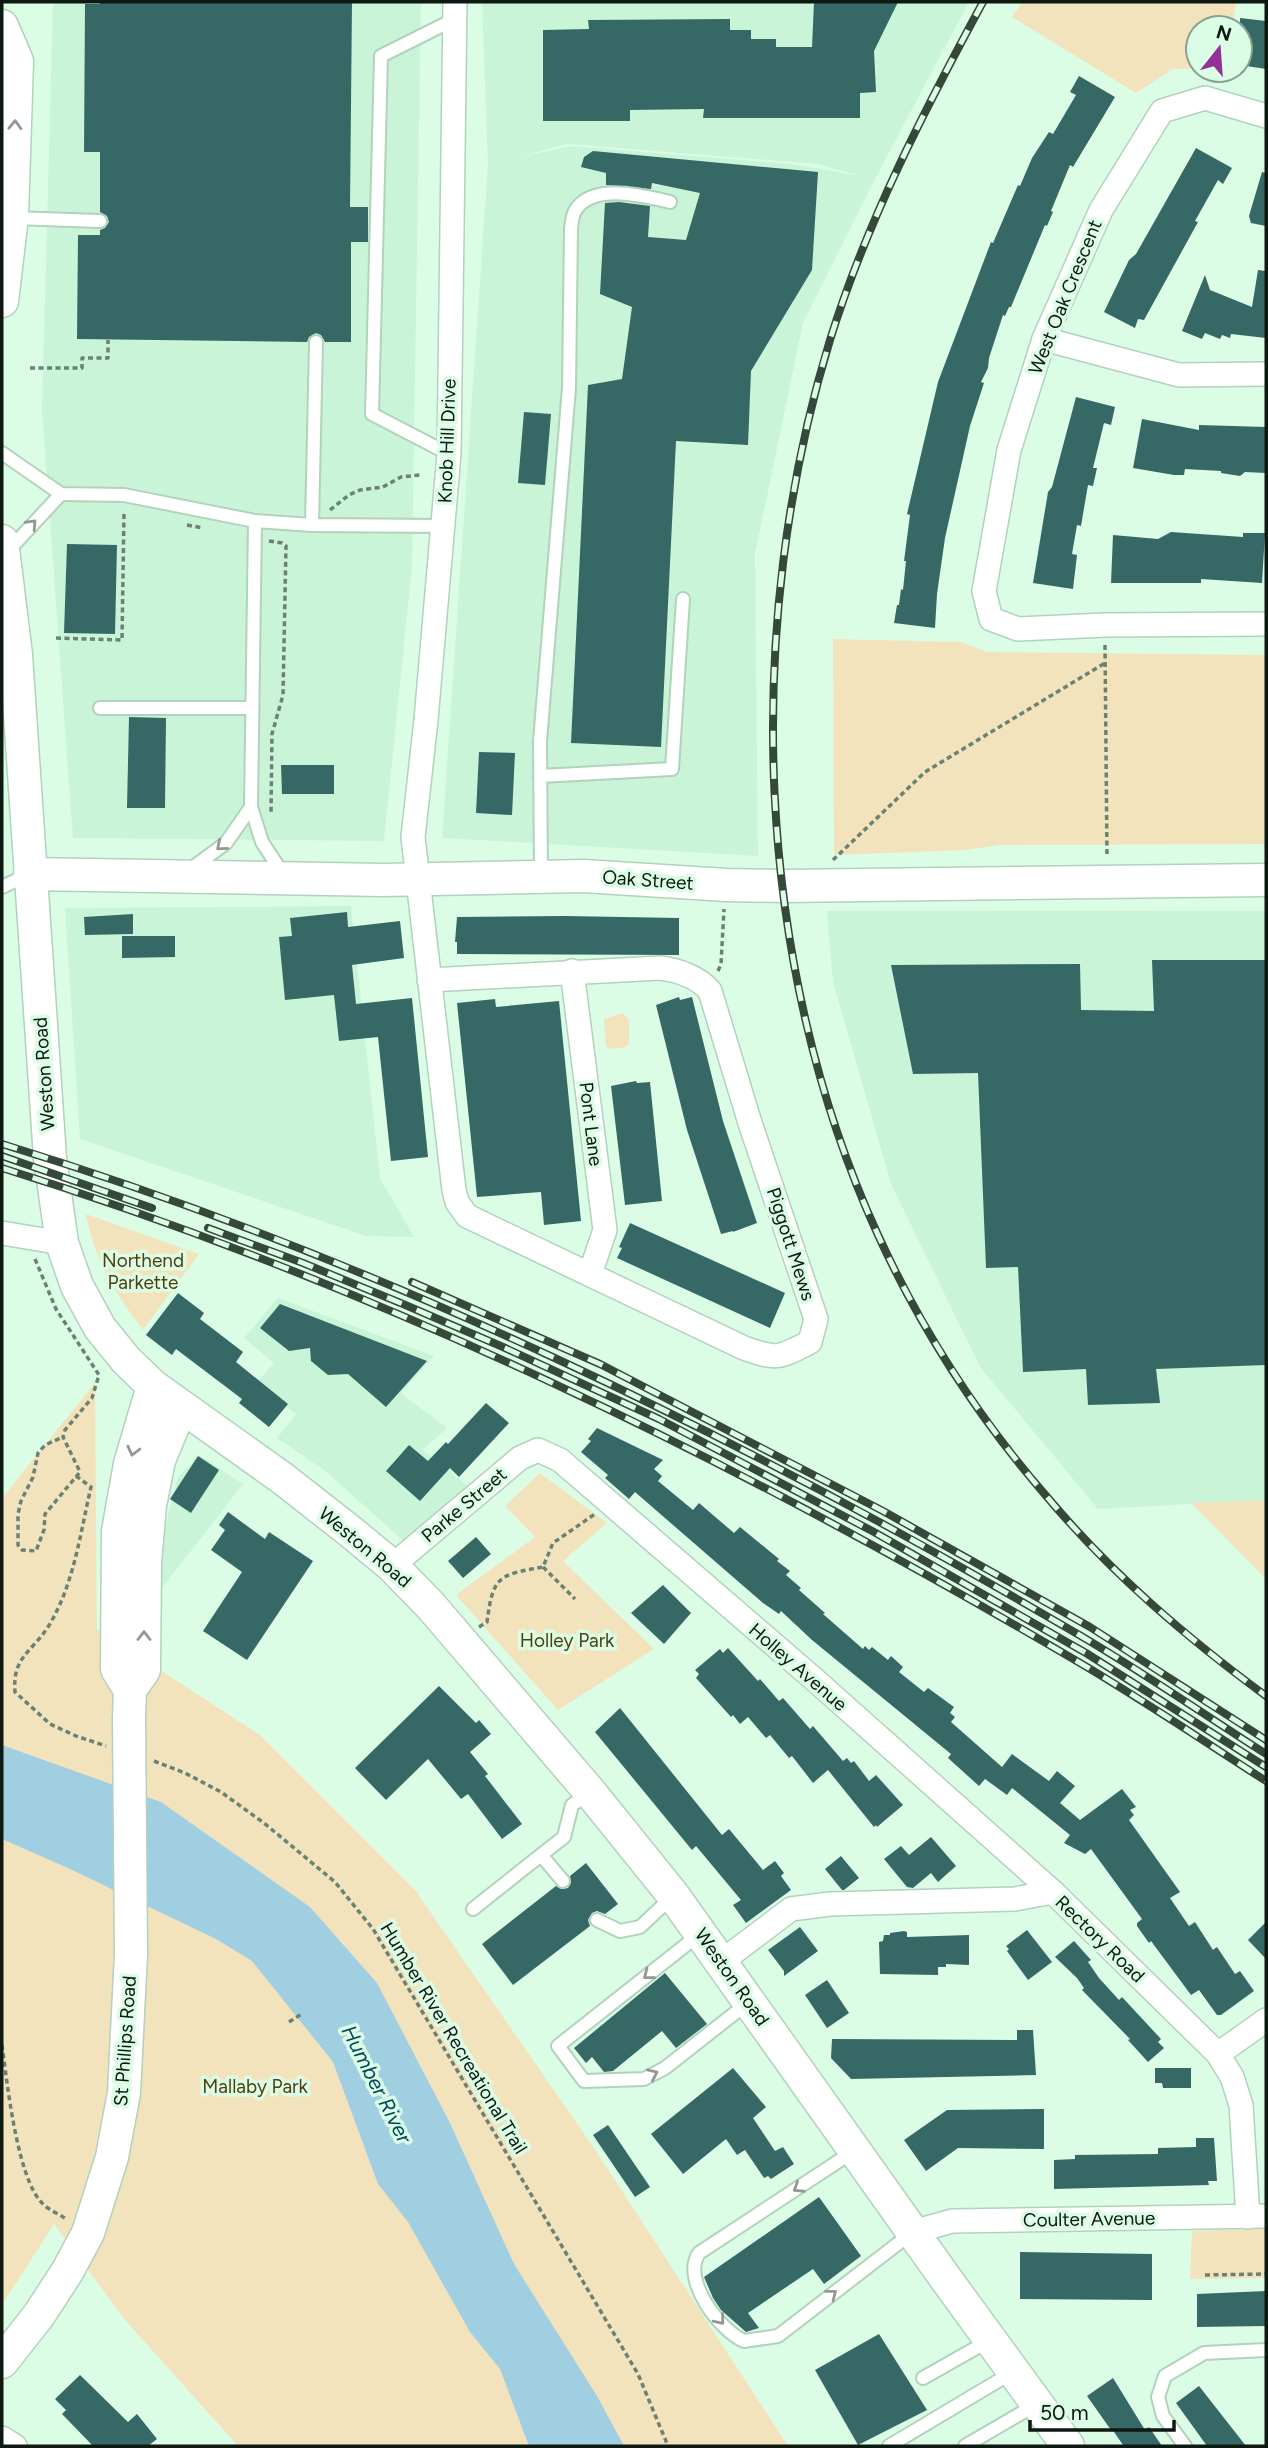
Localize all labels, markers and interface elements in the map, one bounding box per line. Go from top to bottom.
north arrow [1184,14,1254,84]
text: N [1213,20,1234,46]
one-way arrow [8,119,23,130]
street label: West Oak Crescent [1023,216,1107,378]
street label: Knob Hill Drive [433,378,461,504]
one-way arrow [24,520,37,533]
one-way arrow [216,838,229,850]
street label: Oak Street [602,865,694,895]
street label: Weston Road [29,1016,59,1132]
street label: Pont Lane [574,1080,608,1168]
street label: Piggott Mews [762,1184,820,1304]
park label: Northend Parkette [102,1249,184,1294]
one-way arrow [127,1445,141,1457]
street label: Parke Street [417,1463,511,1547]
street label: Weston Road [314,1502,416,1592]
street label: Holley Avenue [744,1618,852,1716]
park label: Holley Park [520,1629,615,1652]
one-way arrow [136,1630,152,1641]
street label: Rectory Road [1050,1891,1150,1987]
street label: Humber River Recreational Trail [376,1918,532,2158]
street label: Weston Road [690,1924,774,2030]
one-way arrow [643,1967,656,1979]
street label: St Phillips Road [109,1975,141,2107]
water label: Humber River [337,2021,417,2147]
one-way arrow [646,2068,658,2082]
park label: Mallaby Park [202,2075,309,2098]
one-way arrow [793,2180,806,2193]
street label: Coulter Avenue [1023,2206,1155,2232]
one-way arrow [824,2289,836,2302]
one-way arrow [711,2312,724,2325]
scale bar [1030,2388,1174,2432]
text: 50 m [1040,2400,1089,2425]

